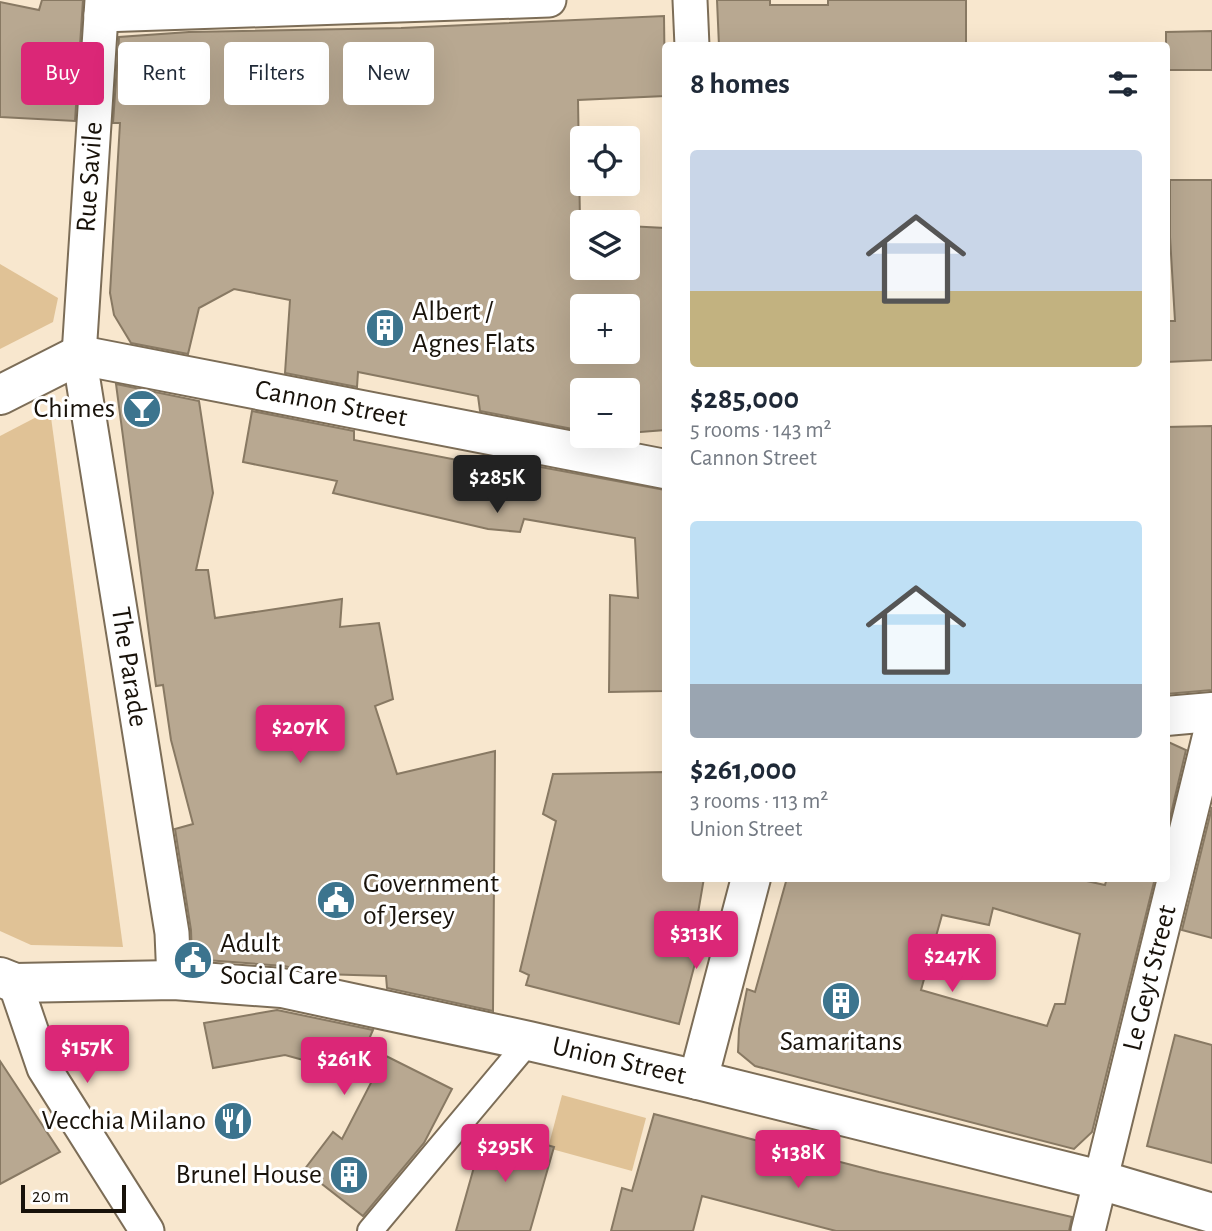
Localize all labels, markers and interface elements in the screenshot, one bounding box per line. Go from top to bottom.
chip: Buy [21,42,104,105]
chip: Rent [118,42,210,105]
chip: Filters [224,42,329,105]
chip: New [343,42,434,105]
icon: filters [1104,65,1142,103]
text: 8 homes [690,69,790,99]
street label: Rue Savile [72,121,108,233]
map controls [570,126,640,448]
button: locate [570,126,640,196]
icon: home [853,196,979,322]
button: layers [570,210,640,280]
button: + [570,294,640,364]
place label: Albert / Agnes Flats [412,298,535,358]
building icon: Albert / Agnes Flats [364,307,406,349]
street label: Cannon Street [253,376,409,432]
button: − [570,378,640,448]
text: $285,000 [690,384,799,414]
bar icon: Chimes [121,388,163,430]
place label: Chimes [33,395,115,423]
text: 5 rooms · 143 m² [690,419,832,442]
text: Cannon Street [690,447,817,470]
pin: $285K [448,456,546,515]
text: $285K [469,466,525,489]
icon: home [853,567,979,693]
street label: The Parade [106,605,152,729]
pin: $207K [251,706,349,765]
text: $207K [272,716,328,739]
text: $261,000 [690,755,797,785]
text: 3 rooms · 113 m² [690,790,828,813]
text: Union Street [690,818,802,841]
place label: Government of Jersey [363,870,499,930]
public building icon: Government of Jersey [315,879,357,921]
street label: Le Geyt Street [1118,902,1182,1054]
pin: $313K [647,912,745,971]
text: $313K [670,922,722,945]
place label: Adult Social Care [220,930,338,990]
pin: $247K [903,934,1001,994]
public building icon: Adult Social Care [172,939,214,981]
text: $247K [924,945,980,968]
building icon: Samaritans [820,980,862,1022]
pin: $157K [38,1026,136,1085]
place label: Samaritans [780,1028,902,1056]
street label: Union Street [549,1032,689,1090]
text: $157K [61,1036,113,1059]
pin: $261K [295,1038,393,1097]
text: $261K [317,1048,371,1071]
restaurant icon: Vecchia Milano [212,1100,254,1142]
place label: Vecchia Milano [41,1107,206,1135]
pin: $295K [456,1124,554,1184]
pin: $138K [749,1130,847,1190]
text: $295K [477,1135,533,1158]
text: $138K [771,1141,825,1164]
building icon: Brunel House [328,1154,370,1196]
place label: Brunel House [175,1161,322,1189]
scale bar [21,1182,126,1214]
text: 20 m [32,1187,69,1206]

